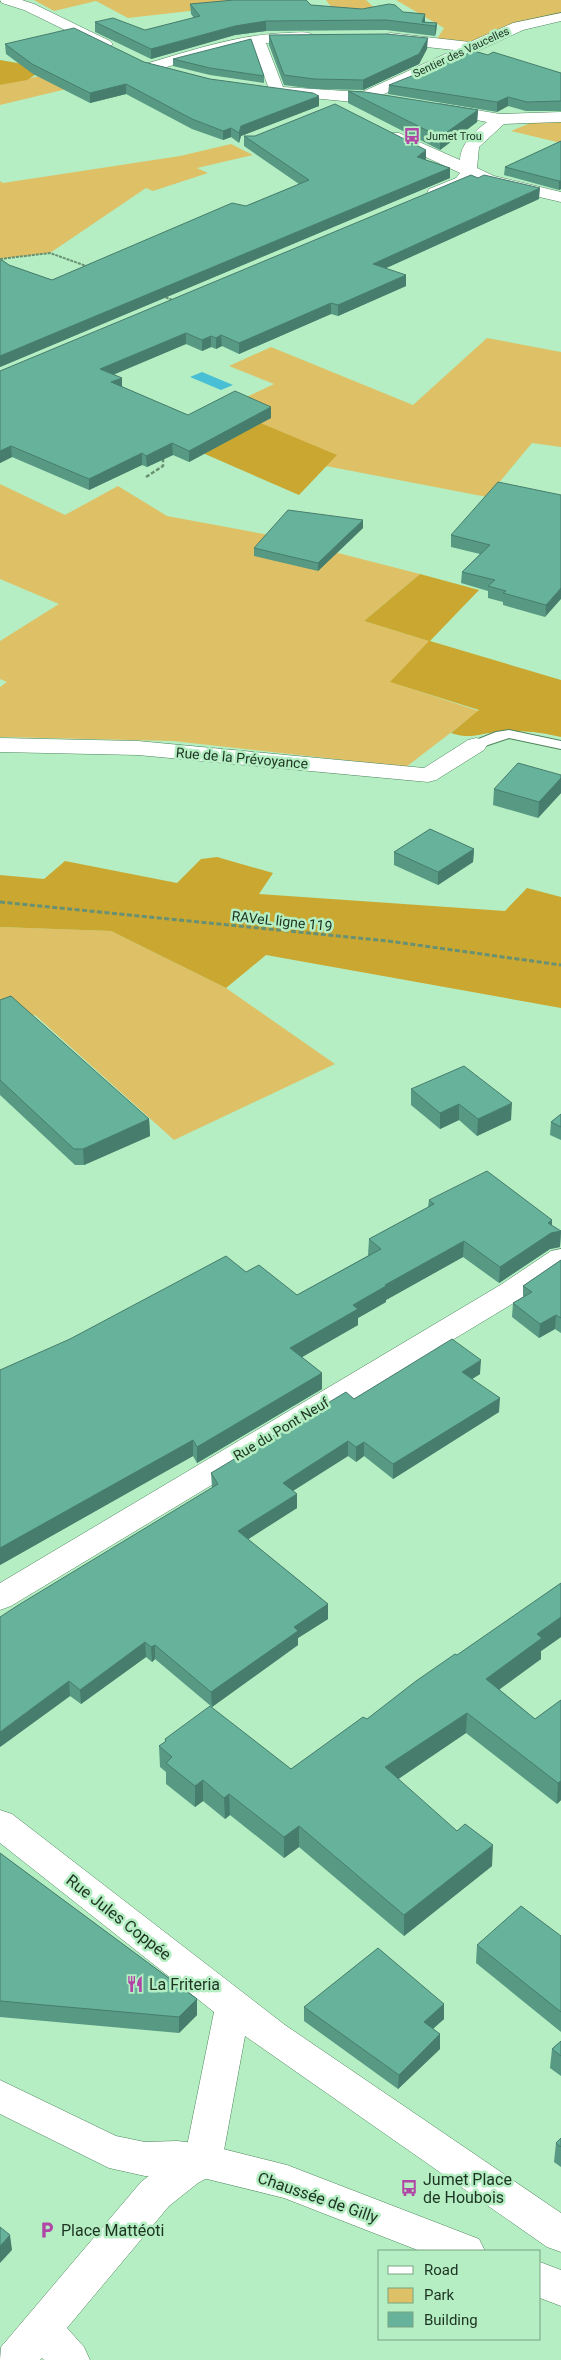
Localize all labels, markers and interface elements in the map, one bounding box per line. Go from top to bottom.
street label: Sentier des Vaucelles [411,24,512,80]
bus stop icon: Jumet Trou [402,126,422,146]
place label: Jumet Trou [426,130,482,143]
street label: Rue de la Prévoyance [175,744,309,772]
street label: RAVeL ligne 119 [231,908,333,934]
street label: Rue du Pont Neuf [230,1394,332,1464]
street label: Rue Jules Coppée [62,1871,175,1964]
restaurant icon: La Friteria [125,1974,145,1994]
place label: La Friteria [149,1975,220,1994]
street label: Chaussée de Gilly [255,2168,381,2227]
place label: Jumet Place de Houbois [423,2170,512,2207]
bus stop icon: Jumet Place de Houbois [399,2178,419,2198]
parking icon: Place Mattéoti [37,2220,57,2240]
place label: Place Mattéoti [61,2221,164,2240]
legend [378,2250,541,2340]
text: Road [424,2261,458,2279]
text: Park [424,2286,455,2304]
text: Building [424,2311,478,2329]

